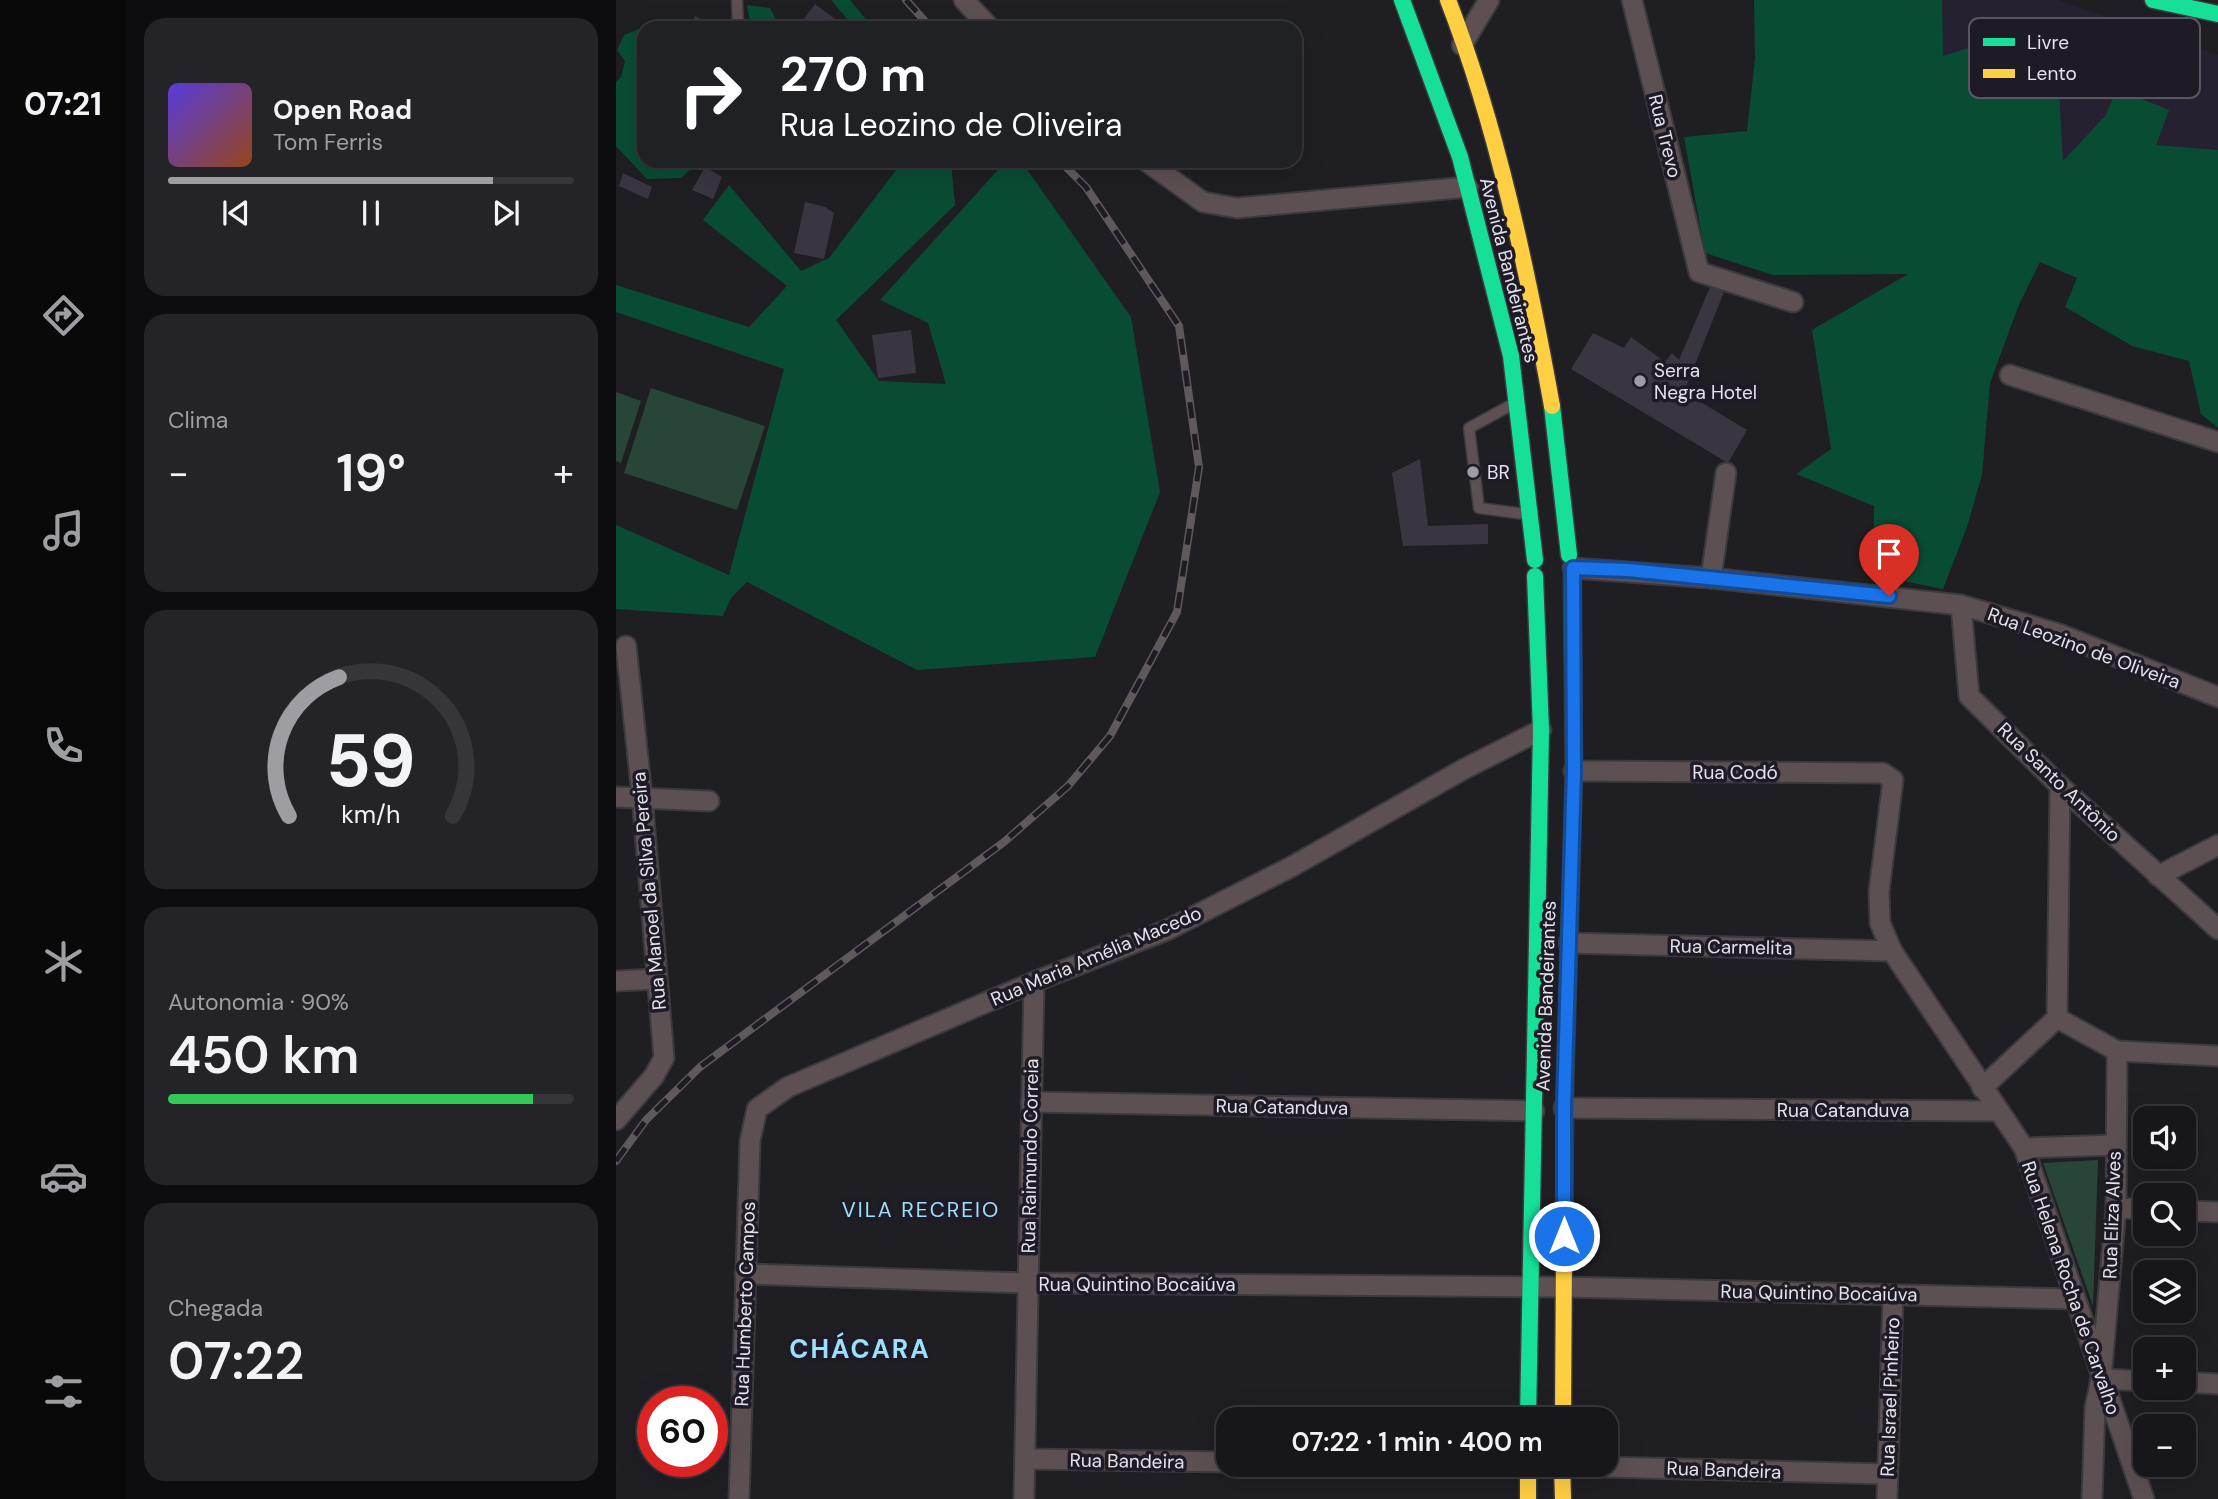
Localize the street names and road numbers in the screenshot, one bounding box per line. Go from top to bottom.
street label: Rua Trevo [1643,92,1687,180]
street label: Avenida Bandeirantes [1474,175,1544,365]
street label: Rua Leozino de Oliveira [1984,601,2184,695]
street label: Rua Santo Antônio [1992,717,2126,847]
street label: Rua Codó [1692,760,1778,785]
street label: Rua Manoel da Silva Pereira [626,771,672,1011]
street label: Rua Maria Amélia Macedo [987,900,1205,1012]
street label: Avenida Bandeirantes [1530,900,1562,1092]
street label: Rua Carmelita [1669,933,1793,961]
street label: Rua Raimundo Correia [1016,1058,1044,1254]
street label: Rua Catanduva [1215,1093,1349,1121]
street label: Rua Catanduva [1777,1098,1909,1123]
street label: Rua Eliza Alves [2097,1151,2127,1279]
street label: Rua Helena Rocha de Carvalho [2016,1158,2126,1418]
street label: Rua Humberto Campos [729,1201,761,1407]
street label: Rua Quintino Bocaiúva [1038,1272,1236,1297]
street label: Rua Quintino Bocaiúva [1720,1279,1918,1307]
street label: Rua Israel Pinheiro [1875,1317,1905,1477]
street label: Rua Bandeira [1069,1447,1185,1475]
street label: Rua Bandeira [1666,1456,1782,1484]

